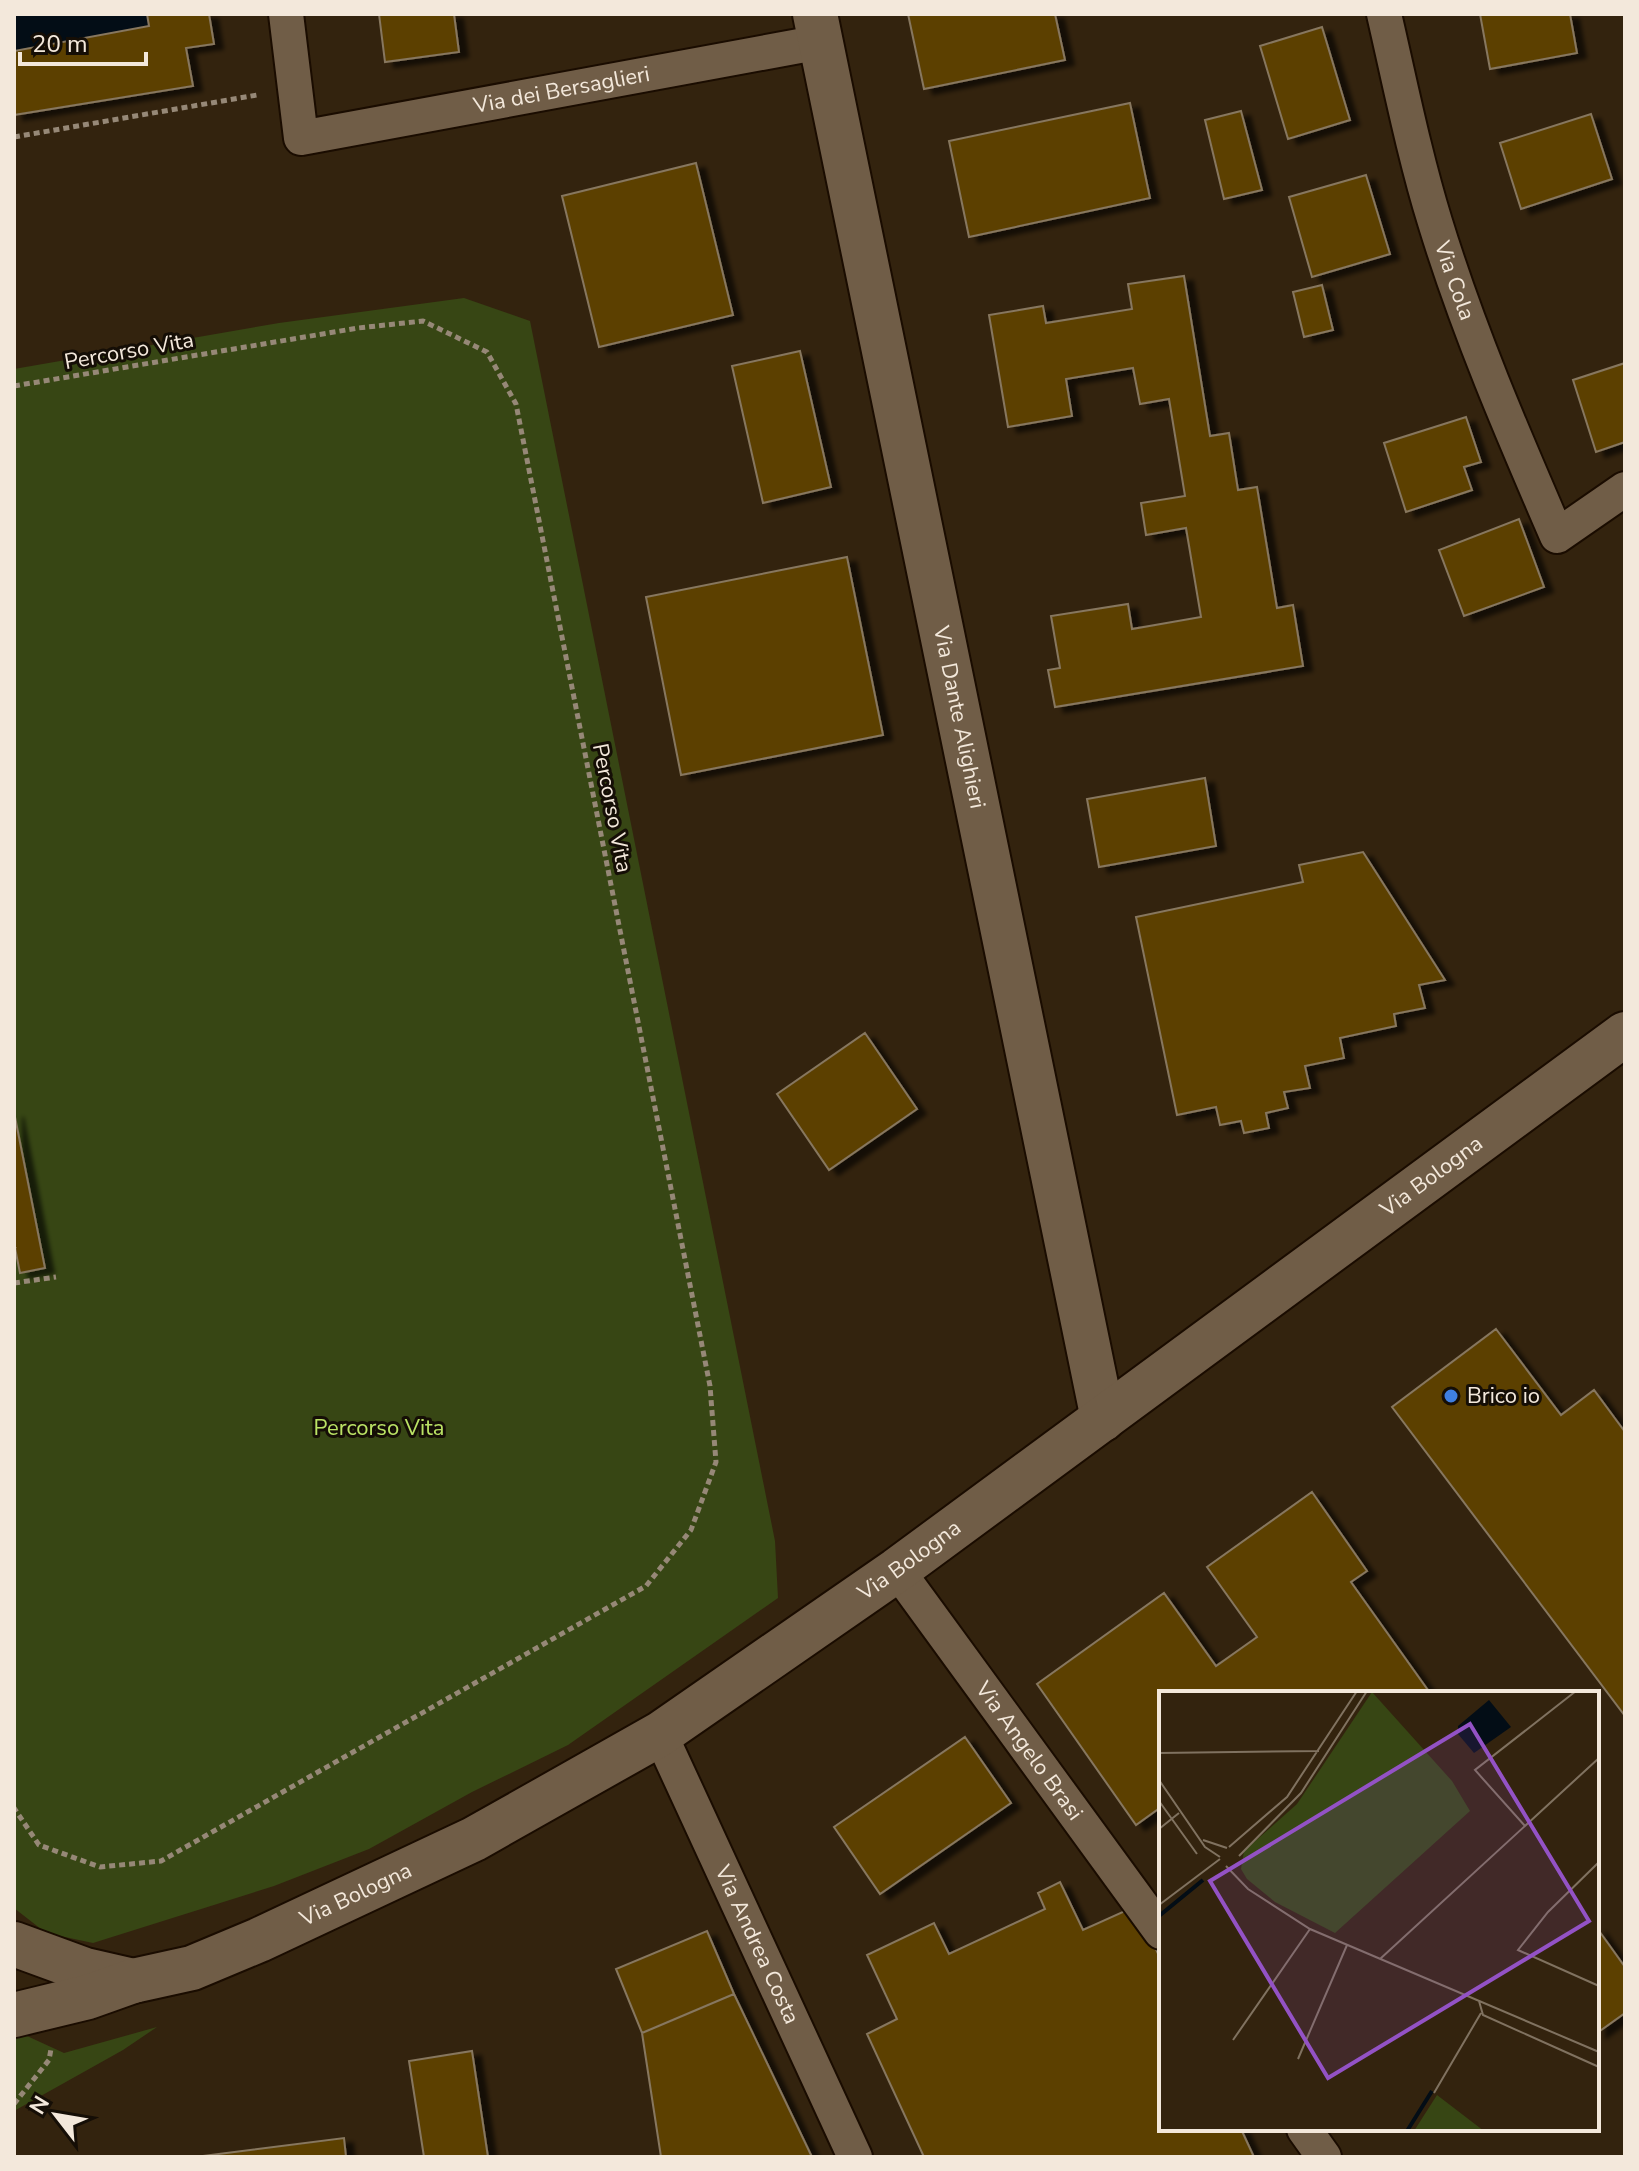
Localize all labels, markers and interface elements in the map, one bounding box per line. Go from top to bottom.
scale bar [20,16,146,66]
text: 20 m [32,28,88,60]
street label: Via dei Bersaglieri [470,59,652,121]
street label: Via Cola [1427,236,1482,325]
street label: Percorso Vita [62,325,196,377]
street label: Via Dante Alighieri [926,622,993,811]
street label: Percorso Vita [585,741,639,875]
street label: Via Bologna [1373,1129,1489,1225]
place label: Brico io [1467,1381,1540,1411]
marker: Brico io [1442,1387,1460,1405]
park label: Percorso Vita [314,1413,444,1443]
street label: Via Bologna [851,1513,967,1608]
street label: Via Angelo Brasi [968,1675,1090,1827]
inset map [1159,1691,1599,2131]
street label: Via Bologna [294,1855,417,1934]
street label: Via Andrea Costa [707,1859,807,2029]
north arrow [16,2075,96,2155]
text: N [23,2090,57,2120]

